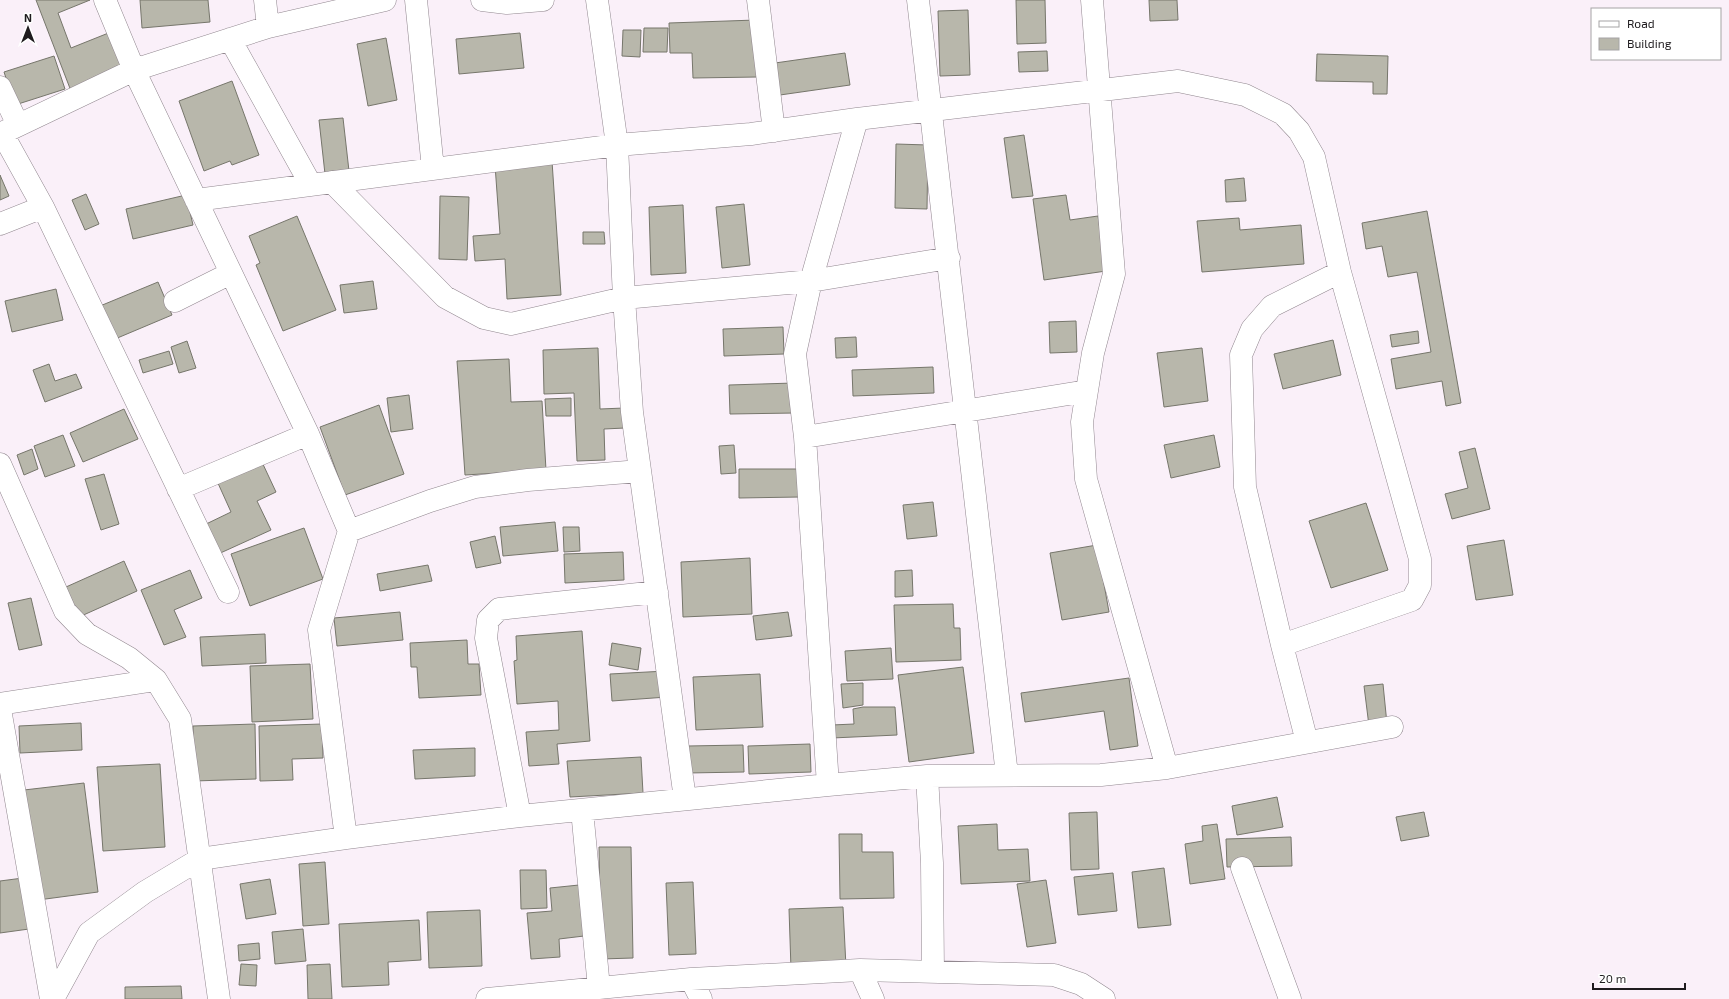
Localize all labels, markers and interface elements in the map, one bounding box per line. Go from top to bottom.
north arrow [8,8,48,48]
legend [1591,8,1721,60]
text: N [24,11,32,24]
text: Road [1627,16,1655,30]
text: Building [1627,36,1672,50]
scale bar [1593,965,1685,991]
text: 20 m [1599,971,1626,985]

